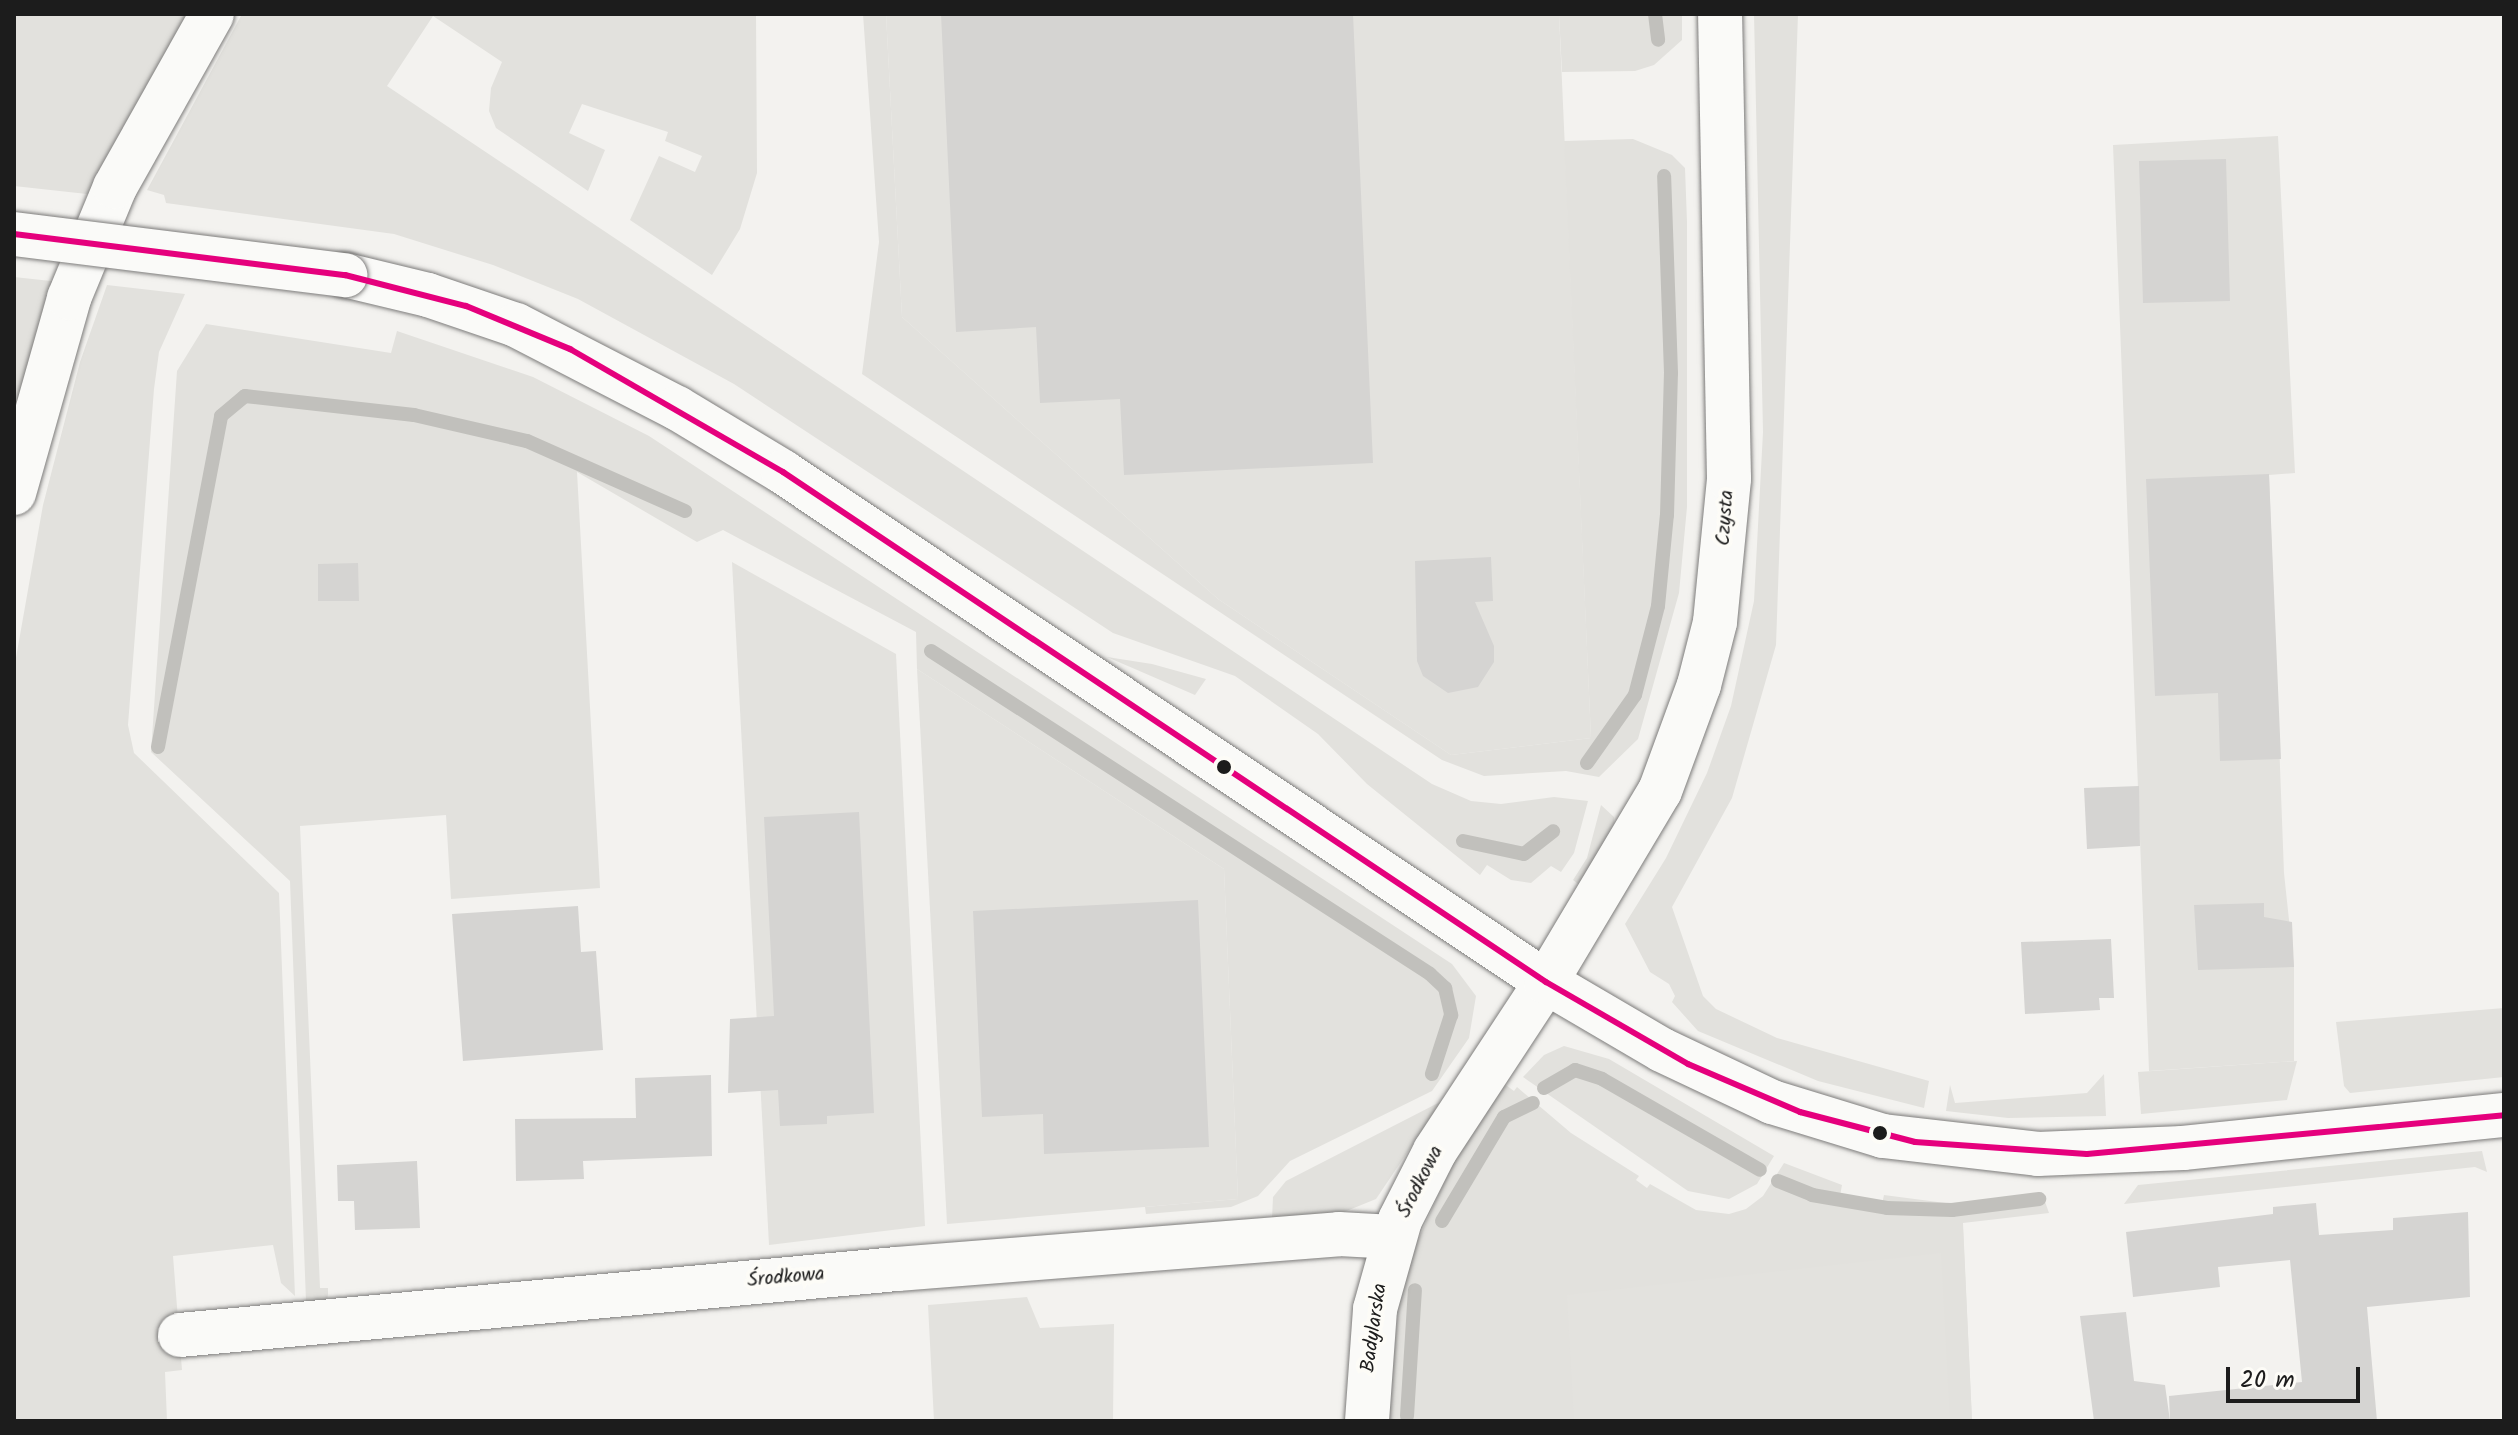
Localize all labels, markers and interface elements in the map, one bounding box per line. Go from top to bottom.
street label: Czysta [1712,489,1740,547]
unlabelled marker [1216,759,1232,775]
unlabelled marker [1872,1125,1888,1141]
street label: Środkowa [1393,1142,1449,1222]
street label: Środkowa [746,1263,826,1293]
street label: Badylarska [1357,1282,1393,1374]
scale bar [2230,1351,2364,1401]
text: 20 m [2240,1361,2295,1400]

